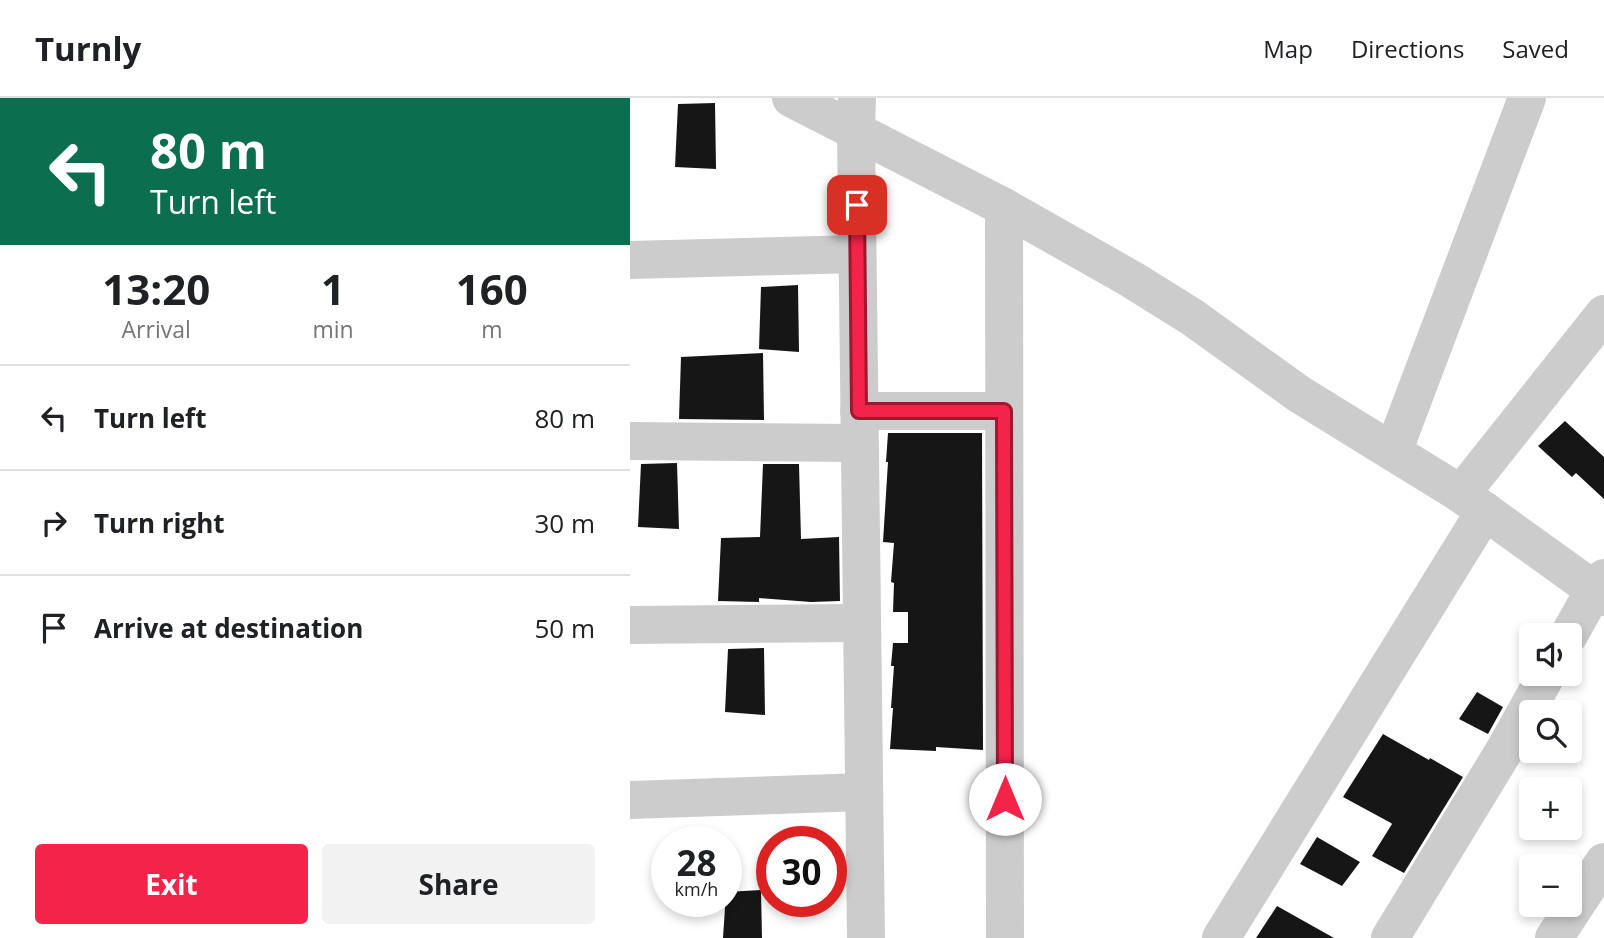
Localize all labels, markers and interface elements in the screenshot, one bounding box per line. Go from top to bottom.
text: Turnly [35,26,141,71]
text: Map [1263,32,1313,65]
text: Directions [1351,32,1464,65]
text: Saved [1502,32,1569,65]
text: 80 m [150,117,267,183]
icon: left [35,126,126,217]
pin [827,175,887,235]
text: Turn left [150,180,276,223]
icon: arrive [838,186,876,224]
text: 13:20 [102,260,210,317]
text: 1 [321,260,345,317]
text: 160 [456,260,528,317]
text: Arrival [122,313,191,345]
text: min [312,313,354,345]
text: m [481,313,502,345]
icon: left [35,399,73,437]
text: Turn left [94,400,206,436]
text: 80 m [534,400,595,436]
icon: right [35,504,73,542]
text: Turn right [94,505,225,541]
text: 30 m [534,505,595,541]
icon: arrive [35,609,73,647]
text: Arrive at destination [94,610,363,646]
text: 50 m [534,610,595,646]
map controls [1519,623,1582,917]
button: sound [1519,623,1582,686]
button: search [1519,700,1582,763]
position arrow [968,762,1042,836]
button: + [1519,777,1582,840]
speed limit sign: 30 [756,826,847,917]
text: 28 [676,839,717,886]
button: Exit [35,844,308,924]
button: Share [322,844,595,924]
button: − [1519,854,1582,917]
text: km/h [675,877,718,901]

